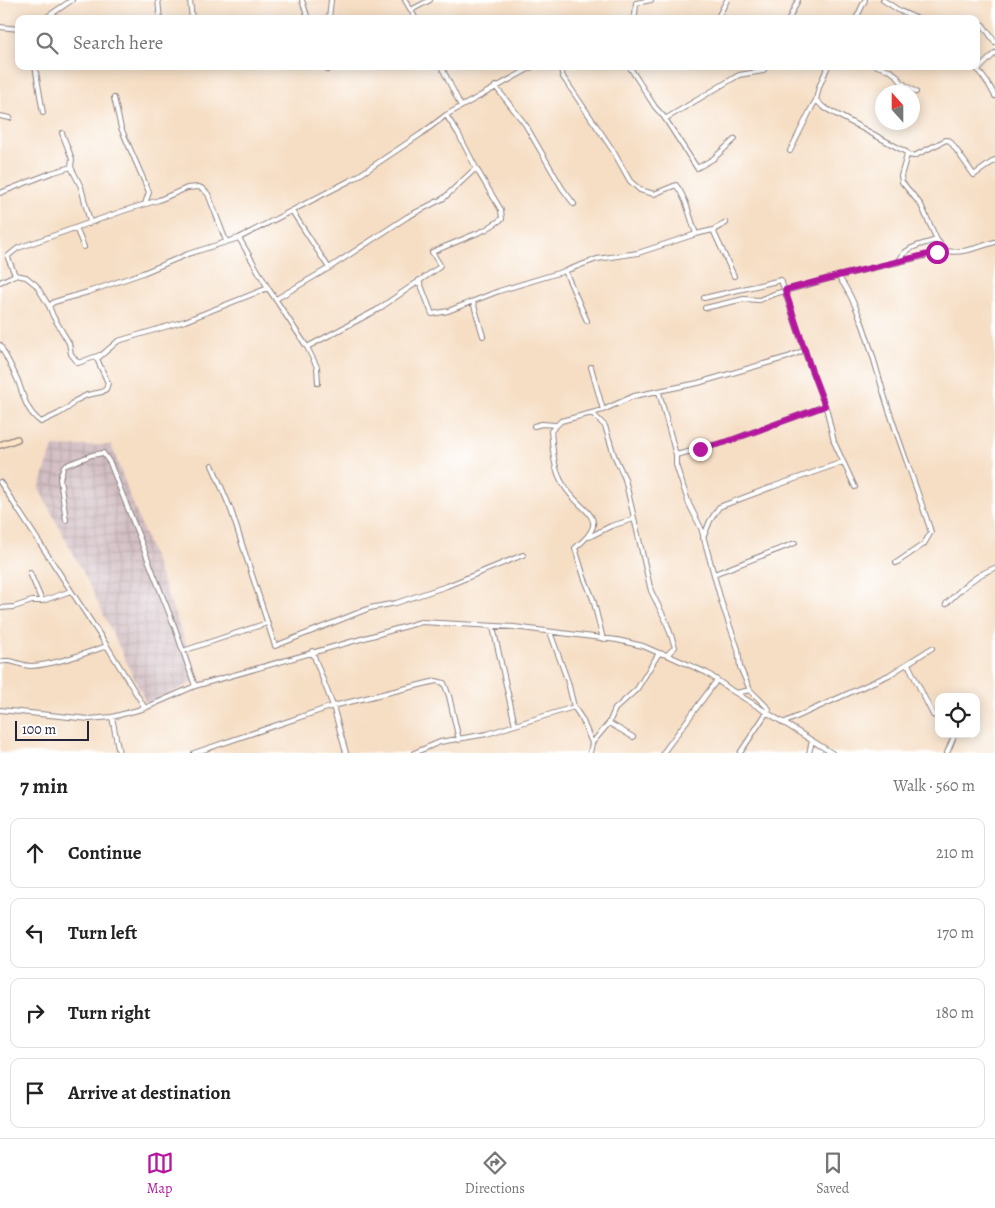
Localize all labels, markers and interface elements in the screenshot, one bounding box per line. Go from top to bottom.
search box [15,15,980,70]
icon: search [33,29,61,57]
text: Search here [73,30,163,56]
north arrow [875,85,920,130]
route start [926,241,949,264]
route end [689,438,712,461]
map controls [935,693,980,738]
button: locate [935,693,980,738]
scale bar [15,718,89,741]
text: 100 m [22,720,56,739]
text: 7 min [20,772,68,800]
text: Walk · 560 m [893,775,975,797]
icon: ahead [21,839,49,867]
text: Continue [68,840,142,866]
text: 210 m [936,842,974,864]
icon: left [21,919,49,947]
text: Turn left [68,920,137,946]
text: 170 m [937,922,974,944]
icon: right [21,999,49,1027]
text: Turn right [68,1000,150,1026]
text: 180 m [936,1002,974,1024]
icon: arrive [21,1079,49,1107]
text: Arrive at destination [68,1080,231,1106]
tab: Map [146,1149,174,1198]
tab: Directions [465,1149,525,1198]
tab: Saved [816,1149,849,1198]

